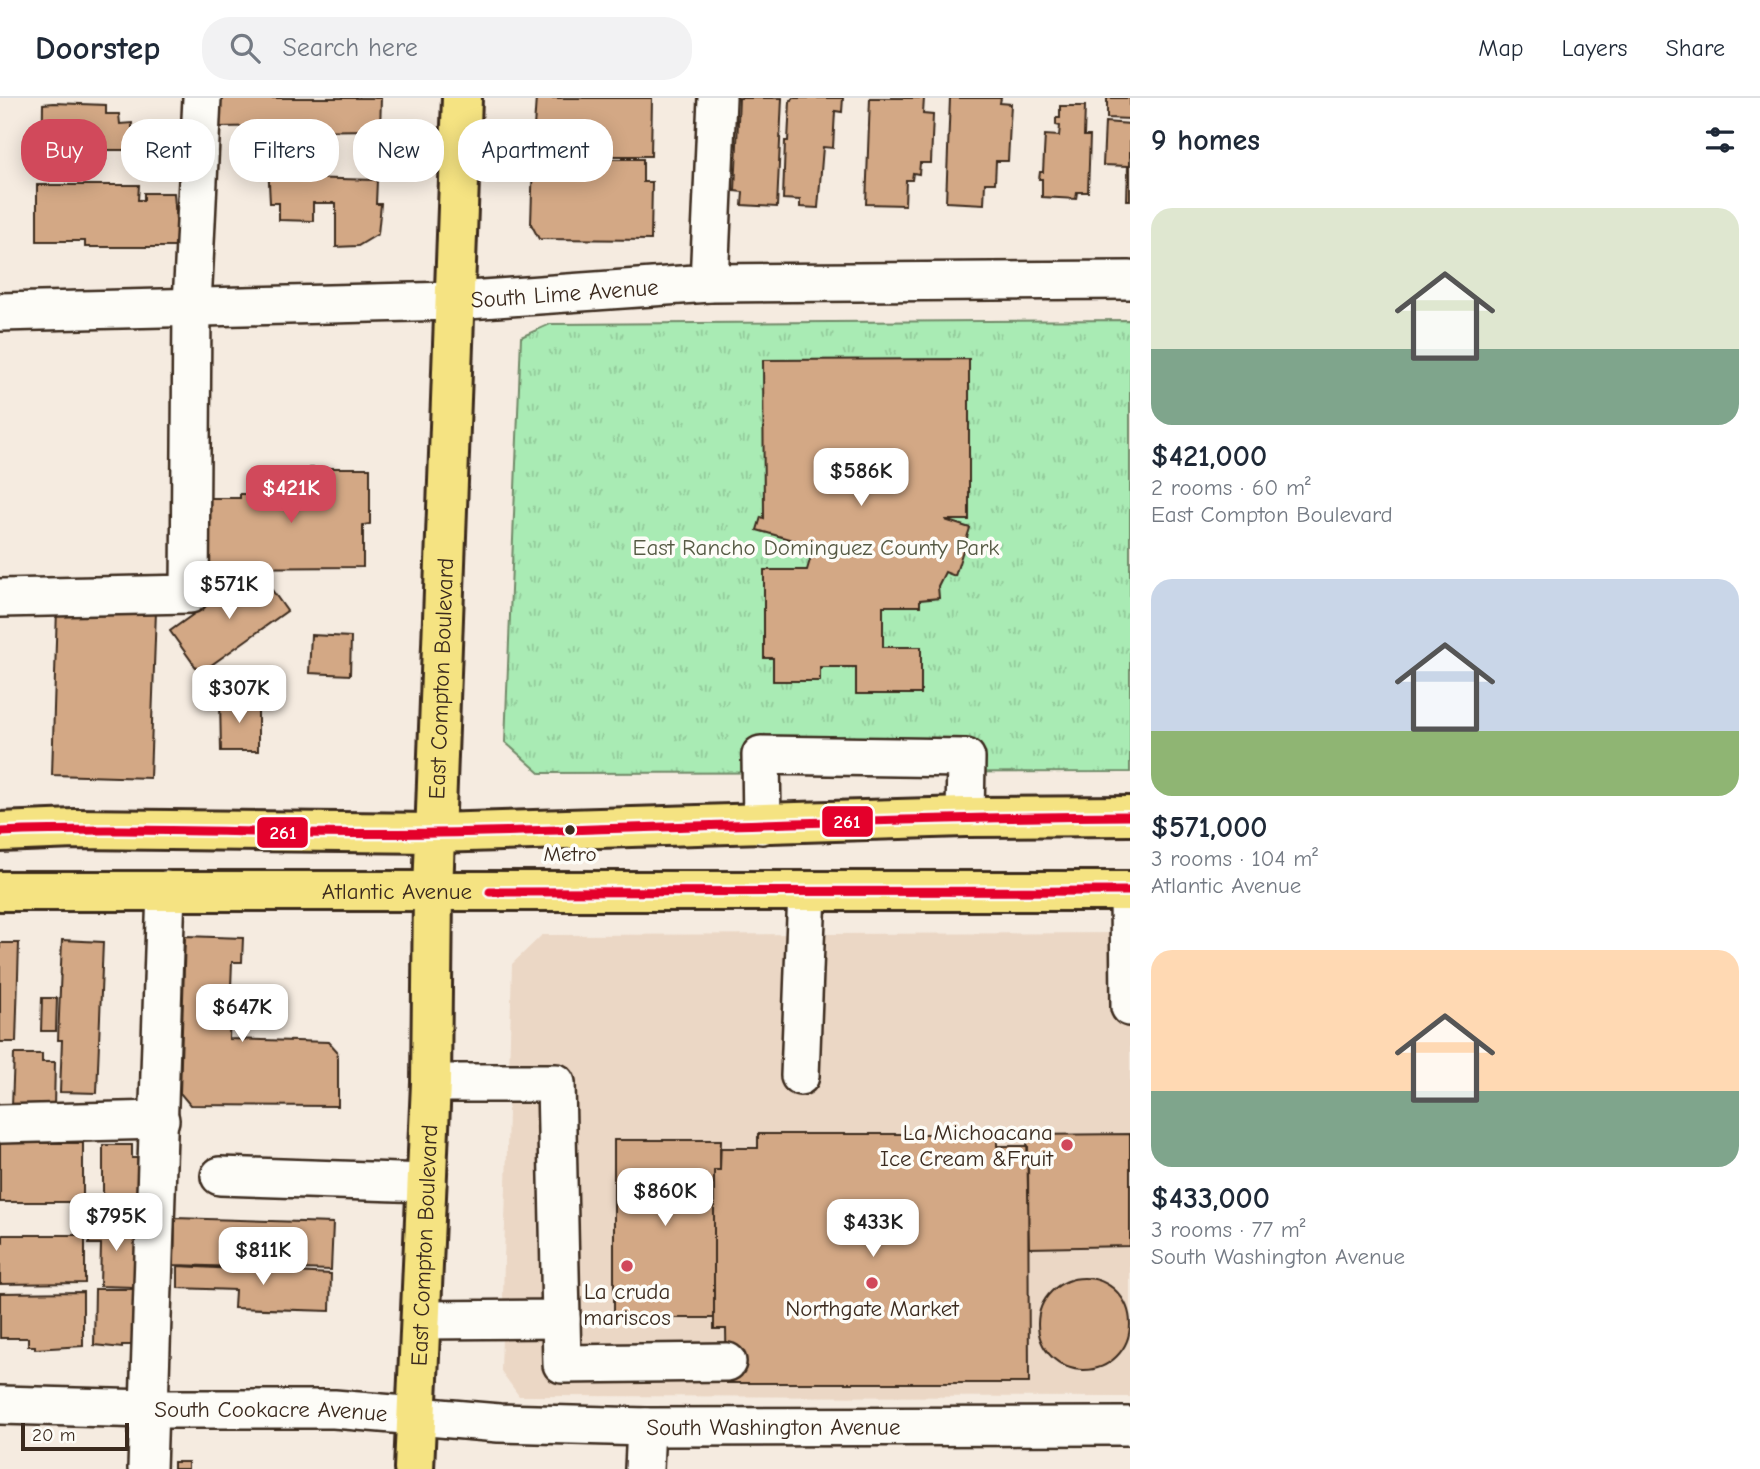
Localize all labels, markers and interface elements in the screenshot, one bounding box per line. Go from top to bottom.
search box [202,17,692,80]
text: Doorstep [35,29,160,67]
icon: search [226,29,264,67]
text: Search here [282,33,418,63]
text: Map [1478,34,1524,62]
text: Layers [1562,34,1627,62]
text: Share [1665,34,1725,62]
chip: Buy [21,119,107,182]
chip: Rent [121,119,215,182]
chip: Filters [229,119,339,182]
chip: New [353,119,444,182]
chip: Apartment [458,119,613,182]
icon: filters [1701,121,1739,159]
text: 9 homes [1151,123,1260,158]
icon: home [1382,253,1508,379]
street label: South Lime Avenue [470,274,659,314]
text: $421,000 [1151,439,1267,474]
pin: $586K [812,448,910,508]
text: $586K [830,457,892,484]
pin: $421K [242,466,340,525]
text: $421K [262,474,320,501]
text: 2 rooms · 60 m² [1151,474,1311,501]
text: East Compton Boulevard [1151,501,1393,528]
park label: East Rancho Dominguez County Park [633,534,999,561]
street label: East Compton Boulevard [423,557,459,800]
pin: $571K [180,561,278,621]
text: $571K [200,570,258,597]
icon: home [1382,624,1508,750]
pin: $307K [190,666,288,725]
text: $307K [208,674,270,701]
line badge: 261 [821,805,874,838]
text: $571,000 [1151,810,1268,845]
text: 261 [834,811,860,833]
line badge: 261 [256,816,309,849]
text: 261 [270,822,296,844]
marker: Metro [563,823,577,837]
place label: Metro [543,842,597,866]
text: 3 rooms · 104 m² [1151,845,1318,872]
text: Atlantic Avenue [1151,872,1301,899]
street label: Atlantic Avenue [322,878,472,905]
pin: $647K [193,984,291,1044]
text: $647K [212,993,272,1020]
icon: home [1382,995,1508,1121]
place label: La Michoacana Ice Cream &Fruit [880,1119,1054,1172]
street label: East Compton Boulevard [406,1124,443,1367]
marker: La Michoacana Ice Cream &Fruit [1059,1137,1075,1153]
pin: $860K [616,1168,714,1228]
text: $860K [633,1177,697,1204]
text: $433,000 [1151,1181,1270,1216]
pin: $795K [67,1194,165,1253]
pin: $433K [824,1200,922,1259]
text: $795K [86,1202,146,1229]
text: $433K [843,1208,903,1235]
text: 3 rooms · 77 m² [1151,1216,1306,1243]
pin: $811K [214,1228,312,1287]
text: $811K [235,1236,291,1263]
text: South Washington Avenue [1151,1243,1405,1270]
marker: La cruda mariscos [619,1258,635,1274]
marker: Northgate Market [864,1275,880,1291]
place label: La cruda mariscos [583,1278,671,1331]
place label: Northgate Market [785,1295,960,1322]
street label: South Cookacre Avenue [154,1396,389,1427]
street label: South Washington Avenue [646,1413,900,1441]
scale bar [21,1420,130,1452]
text: 20 m [32,1424,76,1446]

